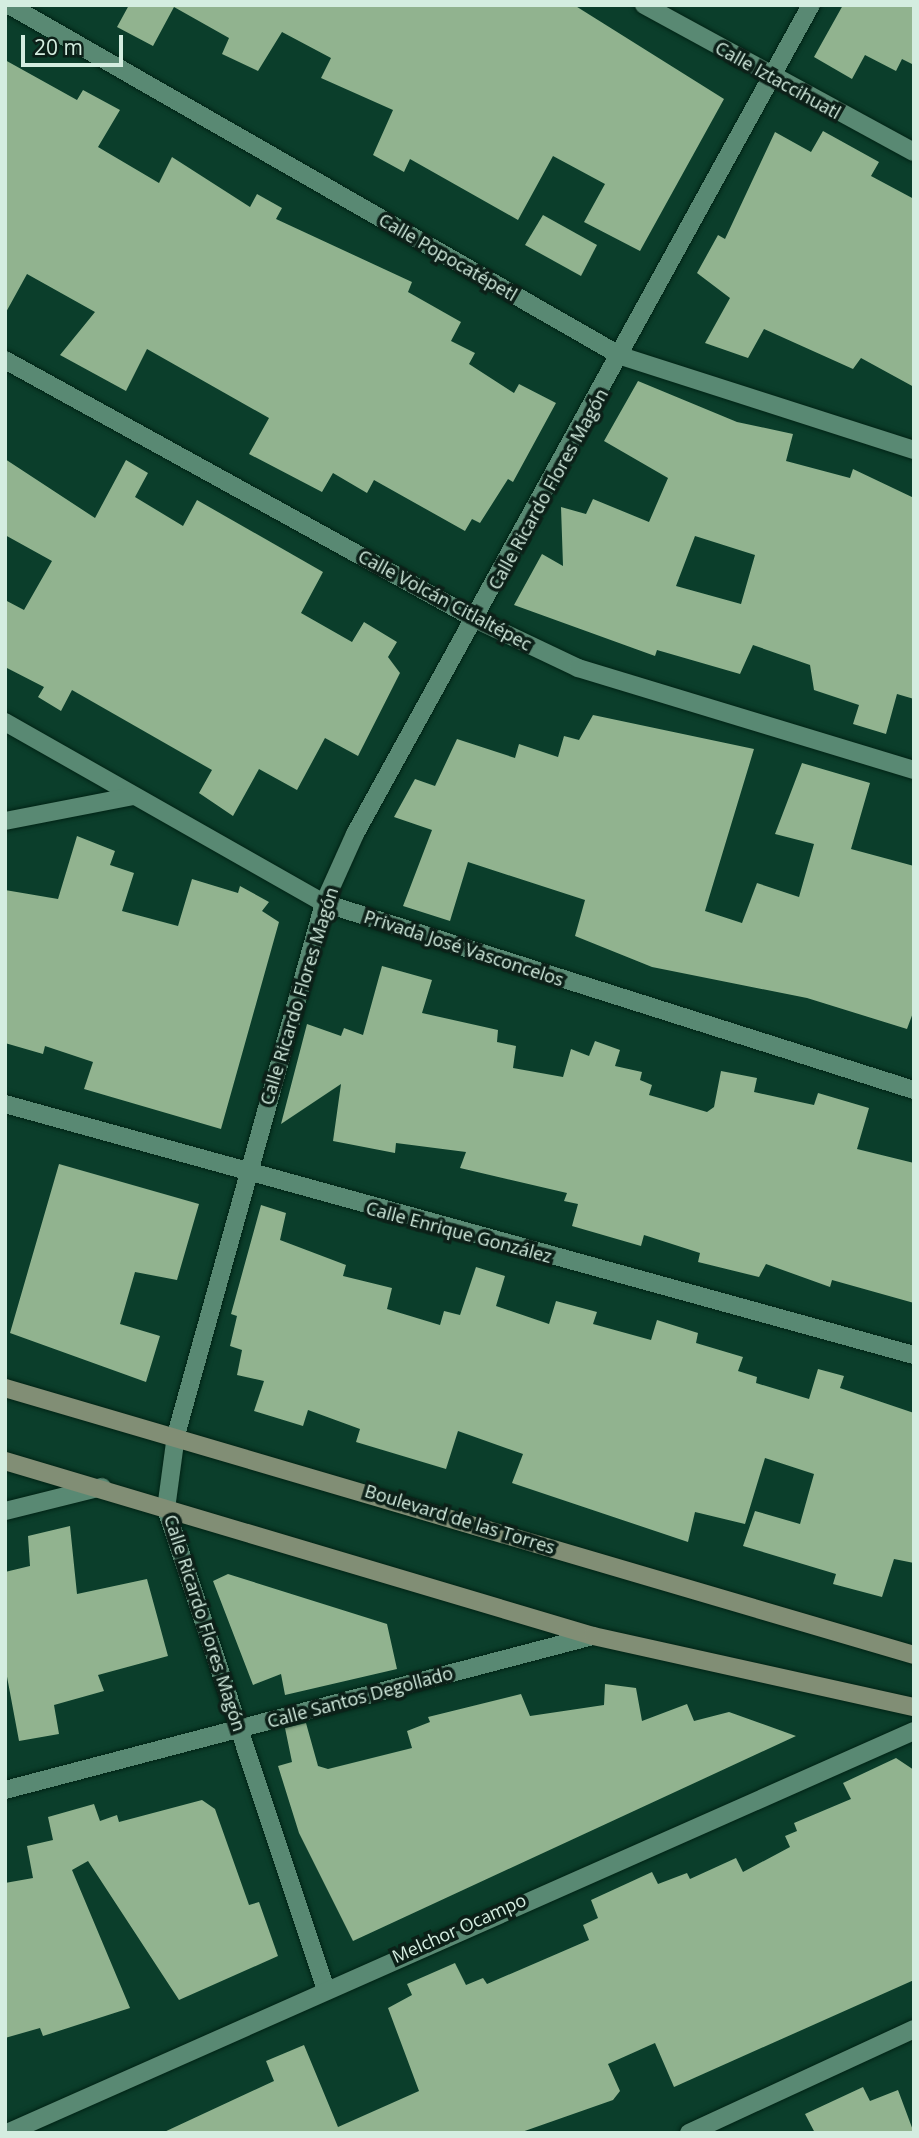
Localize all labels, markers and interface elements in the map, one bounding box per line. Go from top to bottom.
scale bar [24,21,126,65]
text: 20 m [34,33,83,61]
street label: Calle Iztaccihuatl [712,37,844,123]
street label: Calle Popocatépetl [375,209,521,305]
street label: Calle Ricardo Flores Magón [484,385,612,593]
street label: Calle Volcán Citlaltépec [355,545,535,655]
street label: Calle Ricardo Flores Magón [256,885,342,1107]
street label: Privada José Vasconcelos [361,905,567,991]
street label: Calle Enrique González [364,1197,554,1267]
street label: Boulevard de las Torres [362,1480,558,1558]
street label: Calle Ricardo Flores Magón [160,1512,250,1734]
street label: Calle Santos Degollado [265,1662,455,1732]
street label: Melchor Ocampo [389,1889,529,1967]

